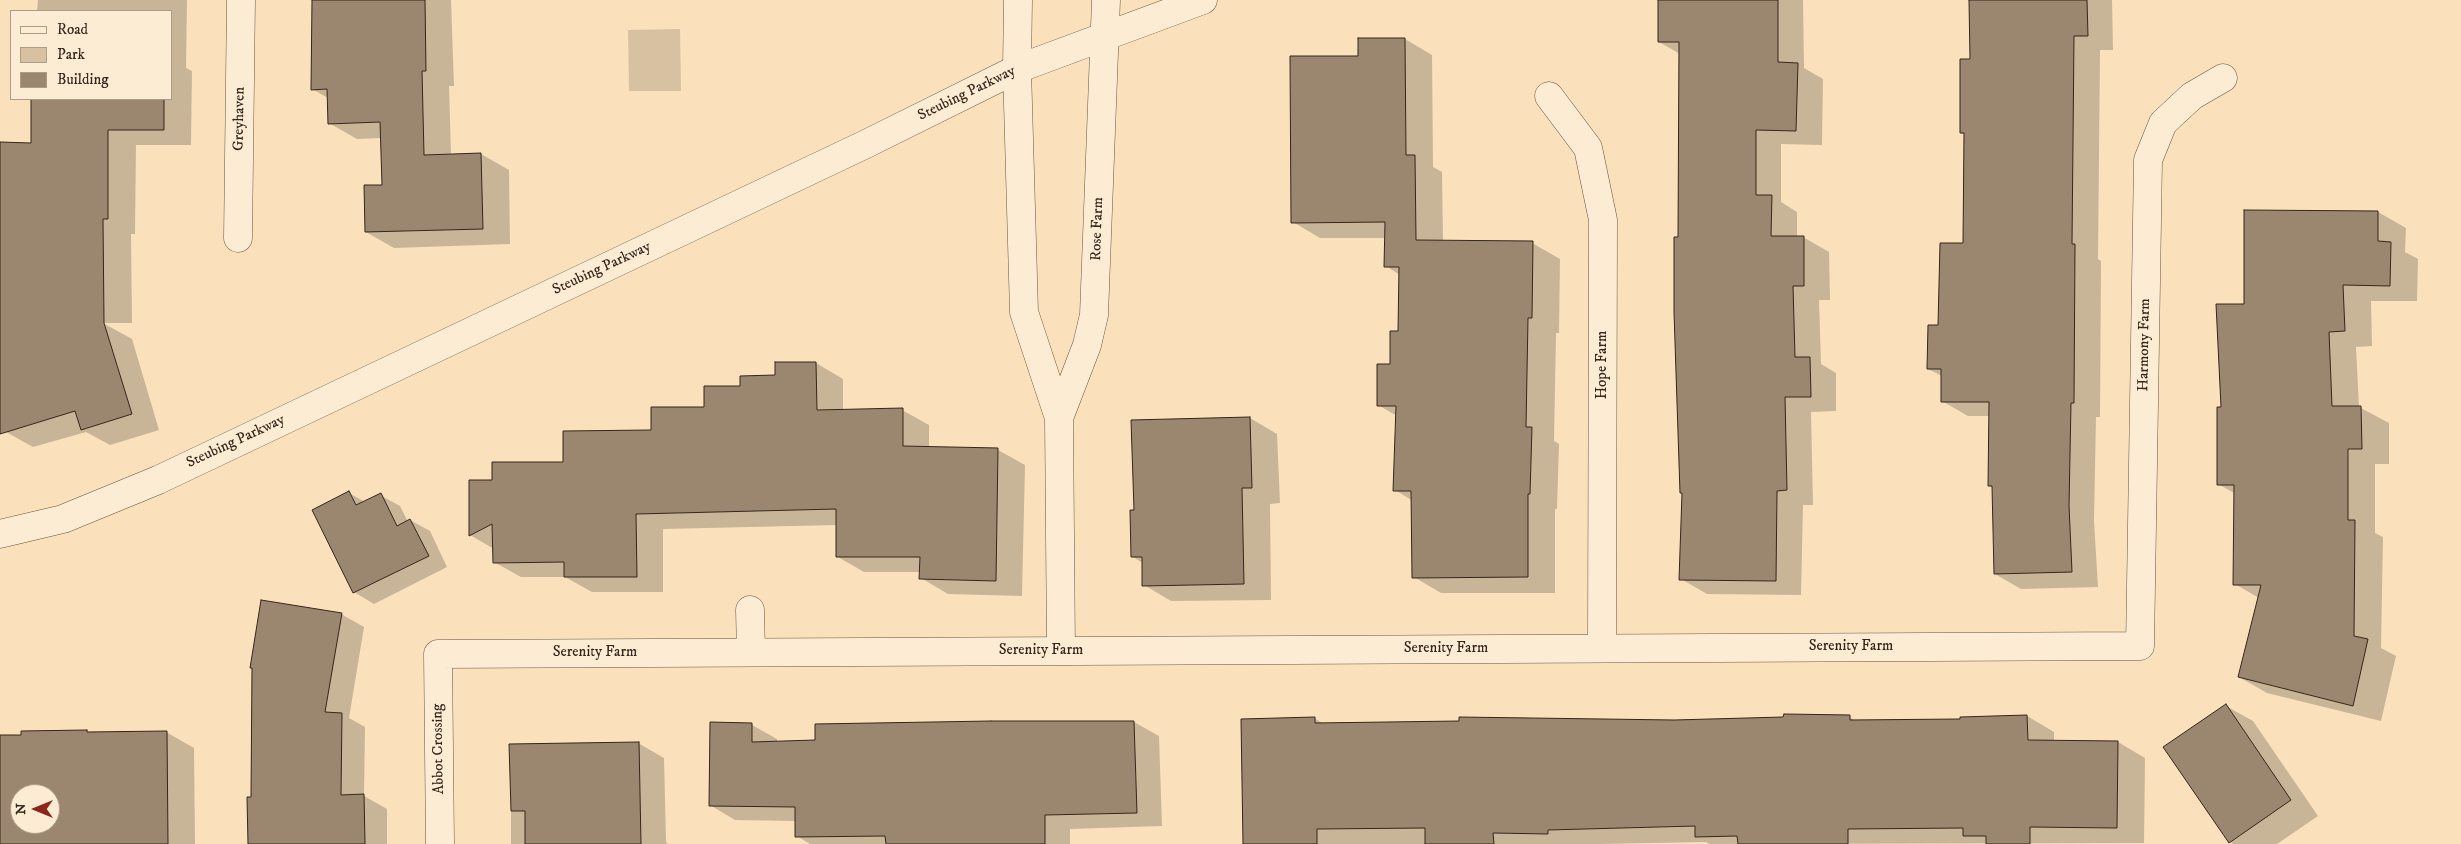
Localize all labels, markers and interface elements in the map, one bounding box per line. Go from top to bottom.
legend [10,10,172,100]
text: Road [57,20,88,39]
text: Park [57,45,85,64]
street label: Steubing Parkway [915,63,1019,125]
text: Building [57,70,109,89]
street label: Greyhaven [230,87,250,151]
street label: Rose Farm [1088,197,1108,261]
street label: Steubing Parkway [550,238,654,300]
street label: Harmony Farm [2135,298,2155,392]
street label: Hope Farm [1594,331,1612,399]
street label: Steubing Parkway [184,411,288,473]
street label: Serenity Farm [1809,638,1893,656]
street label: Serenity Farm [1404,640,1488,658]
street label: Serenity Farm [999,642,1083,660]
street label: Serenity Farm [553,644,637,662]
street label: Abbot Crossing [429,703,449,795]
north arrow [10,784,60,834]
text: N [12,803,30,815]

